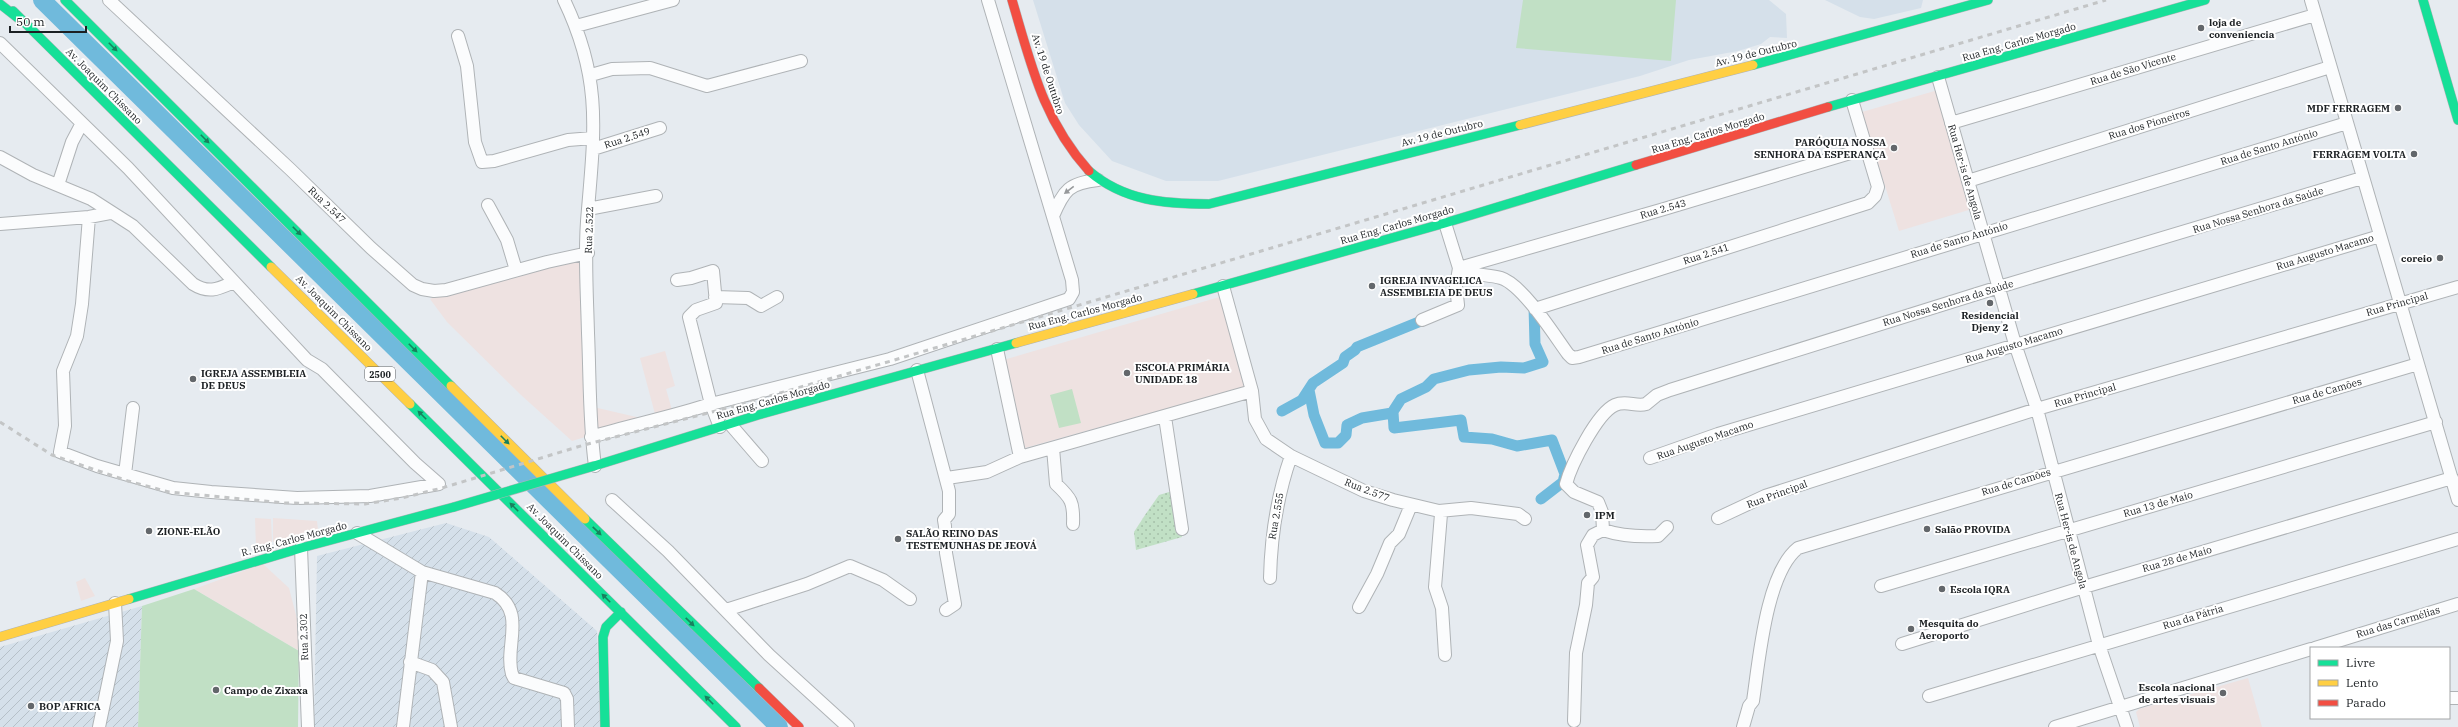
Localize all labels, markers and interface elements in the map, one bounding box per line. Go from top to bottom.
scale bar [10,8,86,34]
text: 50 m [16,14,45,29]
place label: loja de conveniencia [2209,16,2275,41]
street label: Rua Eng. Carlos Morgado [1961,19,2078,64]
marker: loja de conveniencia [2196,23,2206,33]
street label: Av. 19 de Outubro [1029,32,1067,116]
street label: Av. 19 de Outubro [1714,37,1798,69]
one-way arrow [108,42,118,52]
street label: Av. Joaquim Chissano [63,45,145,127]
street label: Rua de São Vicente [2089,50,2177,88]
place label: MDF FERRAGEM [2307,102,2390,115]
marker: MDF FERRAGEM [2393,103,2403,113]
street label: Rua dos Pioneiros [2107,105,2191,143]
street label: Rua Eng. Carlos Morgado [1650,110,1766,156]
street label: Av. 19 de Outubro [1400,117,1484,149]
street label: Rua Her-is de Angola [1945,123,1985,222]
street label: Rua 2.549 [602,125,652,151]
street label: Rua de Santo António [2219,126,2320,168]
one-way arrow [200,134,210,144]
place label: PARÓQUIA NOSSA SENHORA DA ESPERANÇA [1754,136,1886,161]
marker: PARÓQUIA NOSSA SENHORA DA ESPERANÇA [1889,143,1899,153]
place label: FERRAGEM VOLTA [2313,148,2406,161]
marker: FERRAGEM VOLTA [2409,149,2419,159]
street label: Rua 2.547 [305,184,349,226]
street label: Rua Nossa Senhora da Saúde [2191,184,2325,236]
one-way arrow [1063,185,1074,194]
street label: Rua 2.543 [1638,196,1688,222]
street label: Rua Eng. Carlos Morgado [1339,202,1456,247]
street label: Rua 2.522 [582,206,596,254]
street label: Rua de Santo António [1909,219,2010,261]
one-way arrow [292,226,302,235]
street label: Rua Augusto Macamo [2275,231,2376,273]
street label: Rua 2.541 [1681,241,1731,267]
place label: coreio [2401,252,2432,265]
marker: coreio [2435,253,2445,263]
street label: Av. Joaquim Chissano [293,272,375,354]
place label: IGREJA INVAGELICA ASSEMBLEIA DE DEUS [1380,274,1493,299]
street label: Rua Nossa Senhora da Saúde [1881,277,2015,329]
marker: IGREJA INVAGELICA ASSEMBLEIA DE DEUS [1367,281,1377,291]
street label: Rua Principal [2365,289,2429,319]
street label: Rua Eng. Carlos Morgado [1027,290,1144,333]
marker: Residencial Djeny 2 [1985,298,1995,308]
place label: Residencial Djeny 2 [1961,309,2019,334]
street label: Rua de Santo António [1600,315,1701,357]
street label: Rua Augusto Macamo [1964,324,2065,366]
one-way arrow [408,343,418,353]
place label: ESCOLA PRIMÁRIA UNIDADE 18 [1135,361,1230,386]
place label: IGREJA ASSEMBLEIA DE DEUS [201,367,306,392]
road number: 2500 [365,367,395,381]
marker: ESCOLA PRIMÁRIA UNIDADE 18 [1122,368,1132,378]
marker: IGREJA ASSEMBLEIA DE DEUS [188,374,198,384]
street label: Rua de Camões [2291,375,2363,407]
street label: Rua Eng. Carlos Morgado [715,377,832,422]
street label: Rua Principal [2053,380,2117,410]
one-way arrow [417,410,426,420]
street label: Rua Augusto Macamo [1655,417,1755,463]
one-way arrow [500,435,509,445]
street label: Rua de Camões [1980,465,2052,499]
street label: Rua 2.577 [1343,475,1391,505]
street label: Rua Principal [1745,477,1809,511]
street label: Rua 13 de Maio [2122,488,2195,520]
street label: Rua 2.555 [1265,492,1287,540]
street label: Rua Her-is de Angola [2052,492,2090,591]
street label: Av. Joaquim Chissano [524,500,606,582]
one-way arrow [509,502,519,512]
place label: IPM [1595,509,1615,522]
marker: IPM [1582,510,1592,520]
street label: R. Eng. Carlos Morgado [240,519,349,559]
place label: Salão PROVIDA [1935,523,2010,536]
marker: Salão PROVIDA [1922,524,1932,534]
place label: ZIONE-ELÃO [157,525,221,538]
marker: ZIONE-ELÃO [144,526,154,536]
one-way arrow [592,527,602,536]
place label: SALÃO REINO DAS TESTEMUNHAS DE JEOVÁ [906,527,1037,552]
marker: SALÃO REINO DAS TESTEMUNHAS DE JEOVÁ [893,534,903,544]
street label: Rua 28 de Maio [2141,543,2214,575]
place label: Escola IQRA [1950,583,2010,596]
marker: Escola IQRA [1937,584,1947,594]
one-way arrow [601,593,611,603]
street label: Rua da Pátria [2161,601,2225,632]
street label: Rua das Carmélias [2354,603,2442,641]
street label: Rua 2.302 [297,613,311,661]
one-way arrow [685,617,695,627]
place label: Mesquita do Aeroporto [1919,617,1979,642]
marker: Mesquita do Aeroporto [1906,624,1916,634]
legend [2310,647,2450,719]
text: Livre [2346,655,2375,670]
text: Lento [2346,675,2378,690]
place label: Escola nacional de artes visuais [2138,681,2215,706]
place label: Campo de Zixaxa [224,684,308,697]
marker: Campo de Zixaxa [211,685,221,695]
marker: Escola nacional de artes visuais [2218,688,2228,698]
one-way arrow [704,695,714,704]
text: Parado [2346,695,2386,710]
place label: BOP AFRICA [39,700,101,713]
marker: BOP AFRICA [26,701,36,711]

